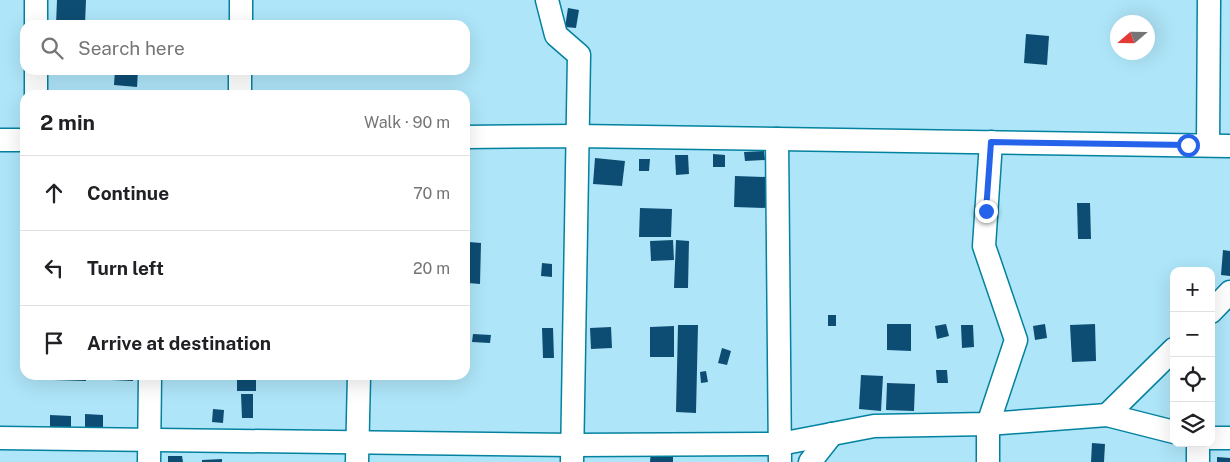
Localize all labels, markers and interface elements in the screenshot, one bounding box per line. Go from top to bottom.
north arrow [1110,15,1155,60]
search box [20,20,470,75]
icon: search [38,34,66,62]
text: Search here [78,37,185,59]
text: 2 min [40,110,95,135]
text: Walk · 90 m [364,113,450,132]
route start [1177,134,1200,157]
icon: ahead [40,179,68,207]
text: Continue [87,182,169,204]
text: 70 m [413,184,450,203]
route end [975,200,998,223]
icon: left [40,254,68,282]
text: Turn left [87,257,164,279]
text: 20 m [413,259,450,278]
map controls [1170,267,1215,447]
button: + [1170,267,1215,312]
button: − [1170,312,1215,357]
icon: arrive [40,329,68,357]
text: Arrive at destination [87,332,271,354]
button: locate [1170,357,1215,402]
button: layers [1170,402,1215,447]

